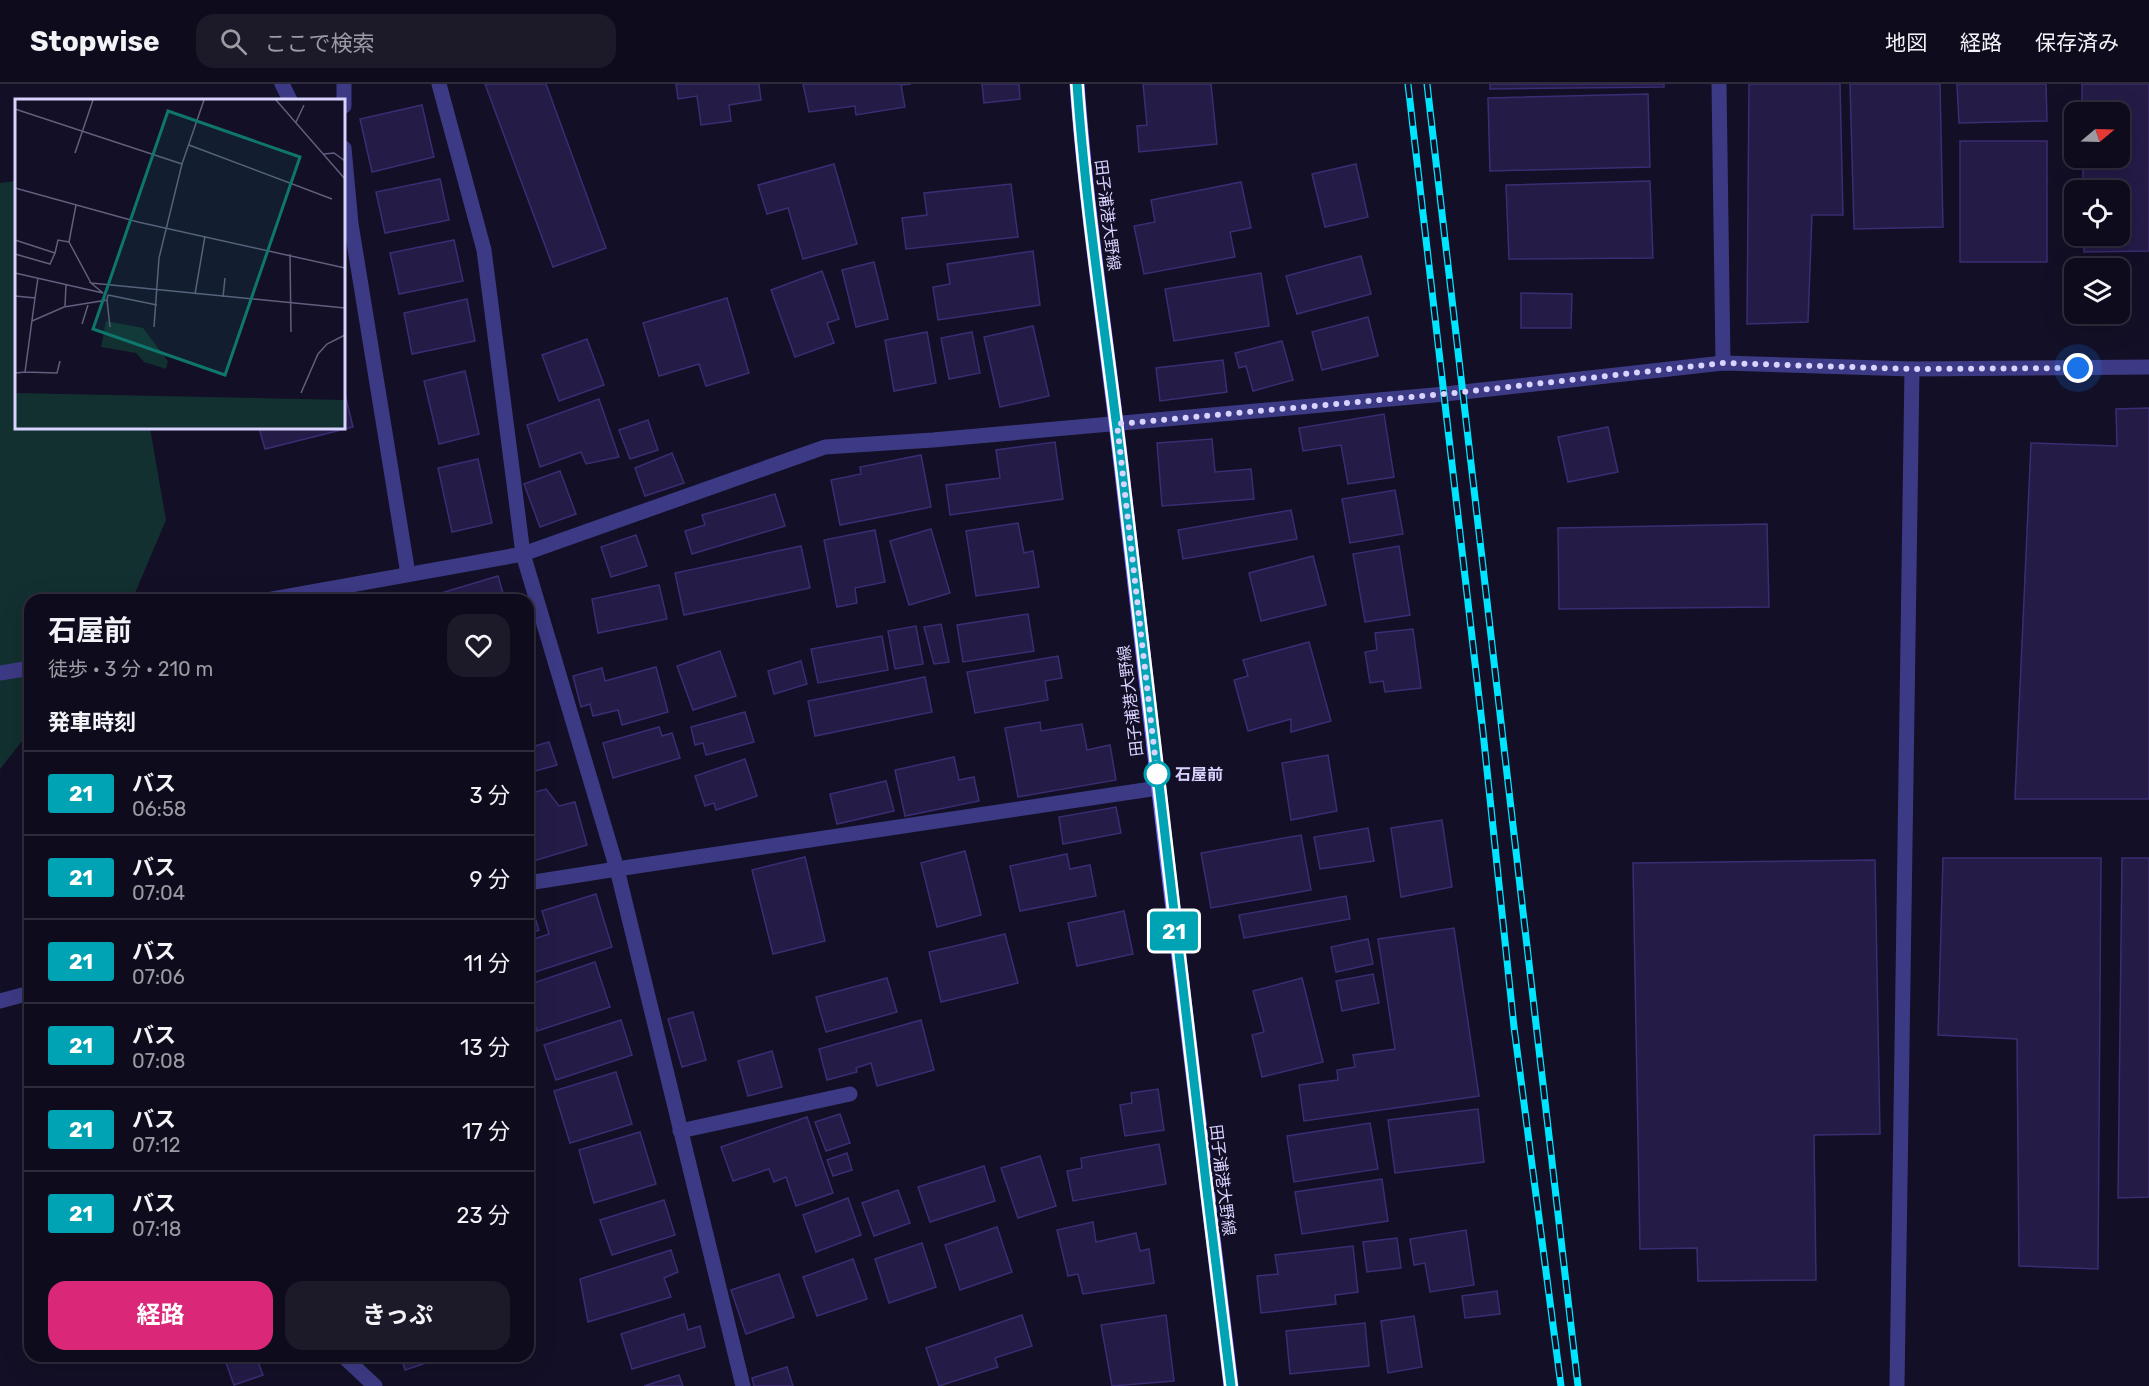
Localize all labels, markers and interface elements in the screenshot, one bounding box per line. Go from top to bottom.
search box [196,14,616,68]
text: Stopwise [30,25,160,58]
icon: search [217,25,250,58]
text: ここで検索 [265,30,375,57]
text: 地図 [1885,30,1927,55]
text: 経路 [1960,30,2002,55]
text: 保存済み [2035,30,2119,55]
inset map [15,99,345,429]
north arrow [2064,102,2130,168]
map controls [2064,102,2130,324]
street label: 田子浦港大野線 [1091,158,1124,272]
button: locate [2064,180,2130,246]
button: layers [2064,258,2130,324]
your location [2063,353,2093,383]
text: 石屋前 [48,614,132,647]
button: heart [447,614,510,677]
street label: 田子浦港大野線 [1114,644,1147,758]
text: 徒歩 · 3 分 · 210 m [48,657,213,681]
text: 発車時刻 [48,709,136,736]
marker: 石屋前 [1144,761,1170,787]
place label: 石屋前 [1175,765,1223,784]
text: バス [132,770,176,797]
text: 21 [69,781,93,806]
text: 3 分 [469,782,510,809]
text: 06:58 [132,797,186,821]
text: バス [132,854,176,881]
text: 21 [69,865,93,890]
text: 9 分 [470,866,510,893]
text: 07:04 [132,881,185,905]
line badge: 21 [1147,912,1201,950]
text: 21 [1162,919,1186,944]
text: バス [132,938,176,965]
text: 21 [69,949,93,974]
text: 11 分 [464,950,510,977]
text: 07:06 [132,965,185,989]
text: バス [132,1022,176,1049]
text: 21 [69,1033,93,1058]
text: 13 分 [460,1034,510,1061]
text: 07:08 [132,1049,186,1073]
text: バス [132,1106,176,1133]
text: 21 [69,1117,93,1142]
text: 17 分 [462,1118,510,1145]
street label: 田子浦港大野線 [1206,1123,1239,1237]
text: 07:12 [132,1133,180,1157]
text: バス [132,1190,176,1217]
text: 21 [69,1201,93,1226]
text: 23 分 [456,1202,510,1229]
text: 07:18 [132,1217,181,1241]
button: 経路 [48,1281,273,1350]
button: きっぷ [285,1281,510,1350]

